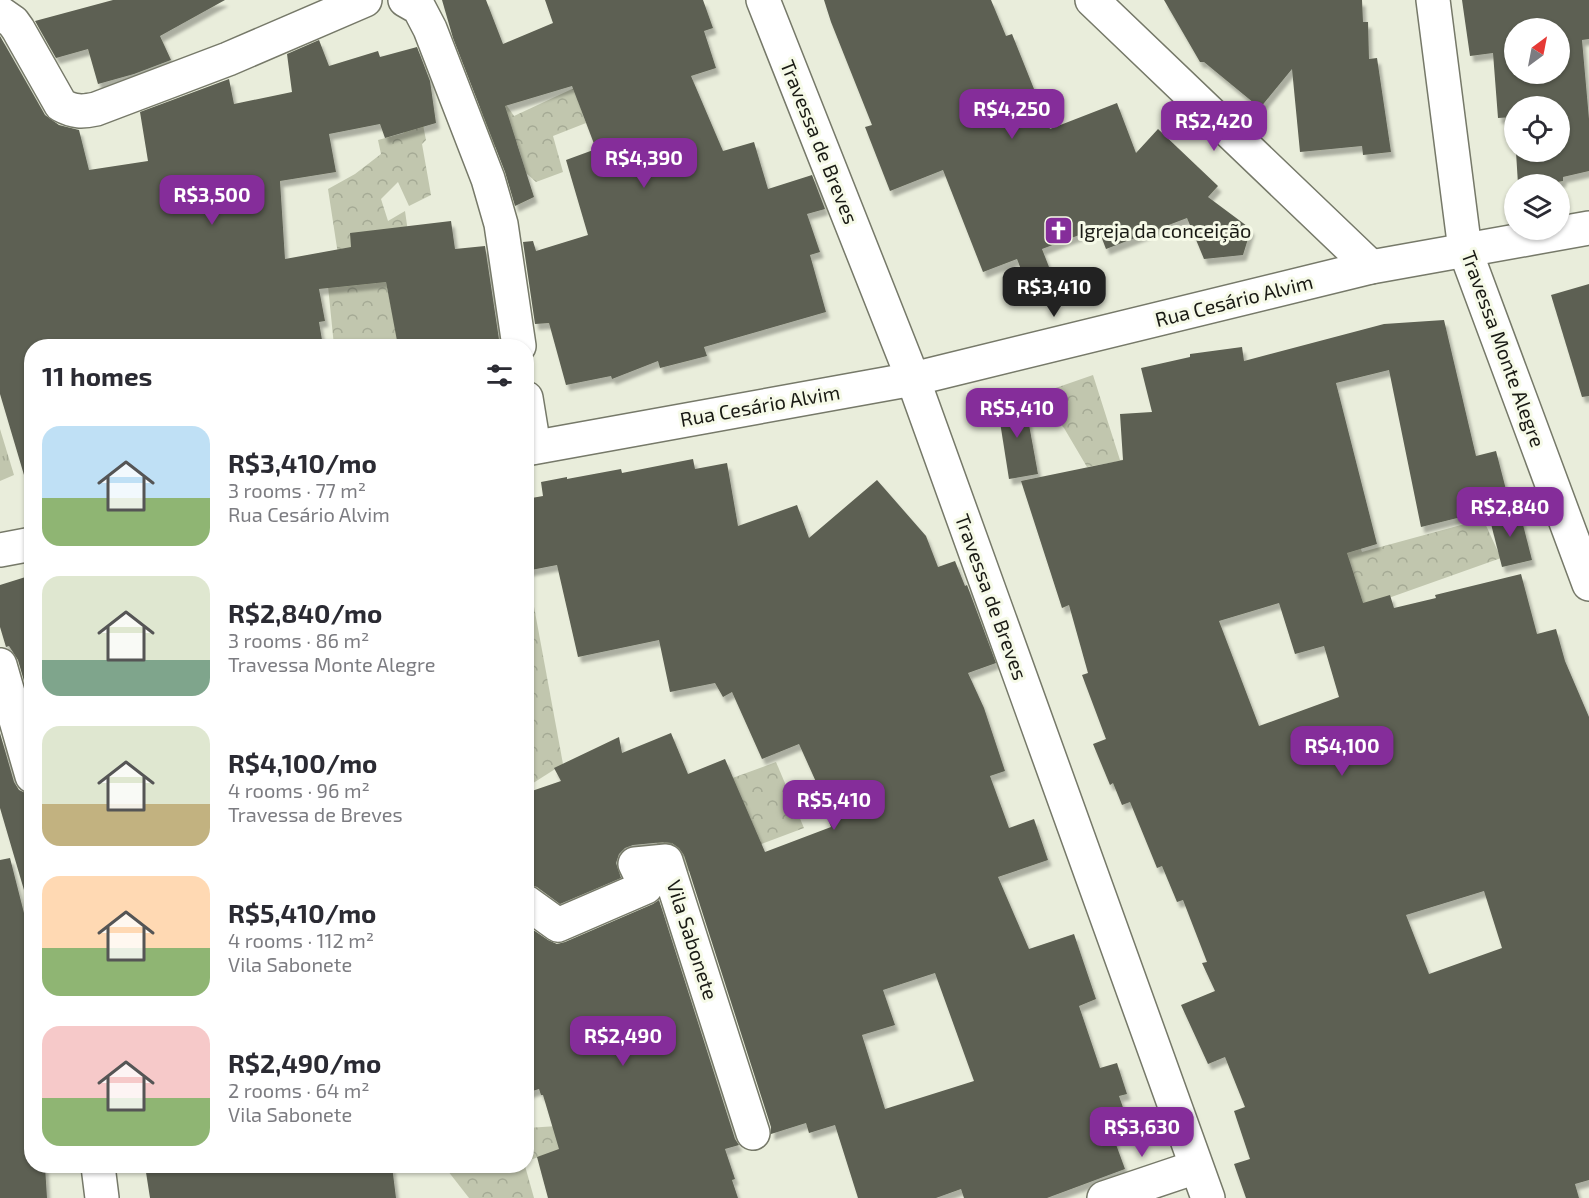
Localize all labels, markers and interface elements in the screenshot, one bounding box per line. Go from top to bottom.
north arrow [1504,18,1570,84]
map controls [1504,18,1570,240]
street label: Travessa de Breves [776,56,864,227]
pin: R$4,250 [957,89,1067,140]
text: R$4,250 [973,96,1051,120]
button: locate [1504,96,1570,162]
pin: R$2,420 [1159,101,1269,152]
text: R$2,420 [1175,108,1253,132]
pin: R$4,390 [589,138,699,189]
text: R$4,390 [605,145,683,169]
button: layers [1504,174,1570,240]
pin: R$3,500 [157,175,267,226]
text: R$3,500 [174,182,251,206]
church icon: Igreja da conceição [1042,215,1074,247]
place label: Igreja da conceição [1079,218,1251,243]
street label: Travessa Monte Alegre [1457,247,1551,450]
pin: R$3,410 [999,267,1109,318]
street label: Rua Cesário Alvim [1152,269,1315,331]
text: R$3,410 [1017,274,1091,298]
icon: filters [483,359,516,392]
text: 11 homes [42,360,152,391]
street label: Rua Cesário Alvim [678,379,842,431]
pin: R$5,410 [962,388,1072,439]
text: R$5,410 [980,395,1054,419]
text: R$3,410/mo [228,447,377,478]
icon: home [90,450,162,522]
text: 3 rooms · 77 m² [228,478,366,502]
pin: R$2,840 [1455,487,1565,538]
text: R$2,840 [1471,494,1549,518]
text: Rua Cesário Alvim [228,502,390,526]
street label: Travessa de Breves [951,511,1033,683]
text: R$2,840/mo [228,597,382,628]
icon: home [90,600,162,672]
text: 3 rooms · 86 m² [228,628,369,652]
text: Travessa Monte Alegre [228,652,435,676]
pin: R$4,100 [1287,726,1397,777]
text: R$4,100 [1304,733,1380,757]
text: R$4,100/mo [228,747,377,778]
icon: home [90,750,162,822]
text: 4 rooms · 96 m² [228,778,370,802]
pin: R$5,410 [779,780,889,831]
text: R$5,410 [797,787,871,811]
text: Travessa de Breves [228,802,403,826]
street label: Vila Sabonete [662,877,724,1002]
text: R$5,410/mo [228,897,376,928]
icon: home [90,900,162,972]
text: 4 rooms · 112 m² [228,928,374,952]
text: Vila Sabonete [228,952,352,976]
pin: R$2,490 [568,1016,678,1067]
text: R$2,490 [584,1023,662,1047]
text: R$2,490/mo [228,1047,381,1078]
icon: home [90,1050,162,1122]
text: 2 rooms · 64 m² [228,1078,370,1102]
text: Vila Sabonete [228,1102,352,1126]
pin: R$3,630 [1087,1107,1197,1158]
text: R$3,630 [1104,1114,1180,1138]

